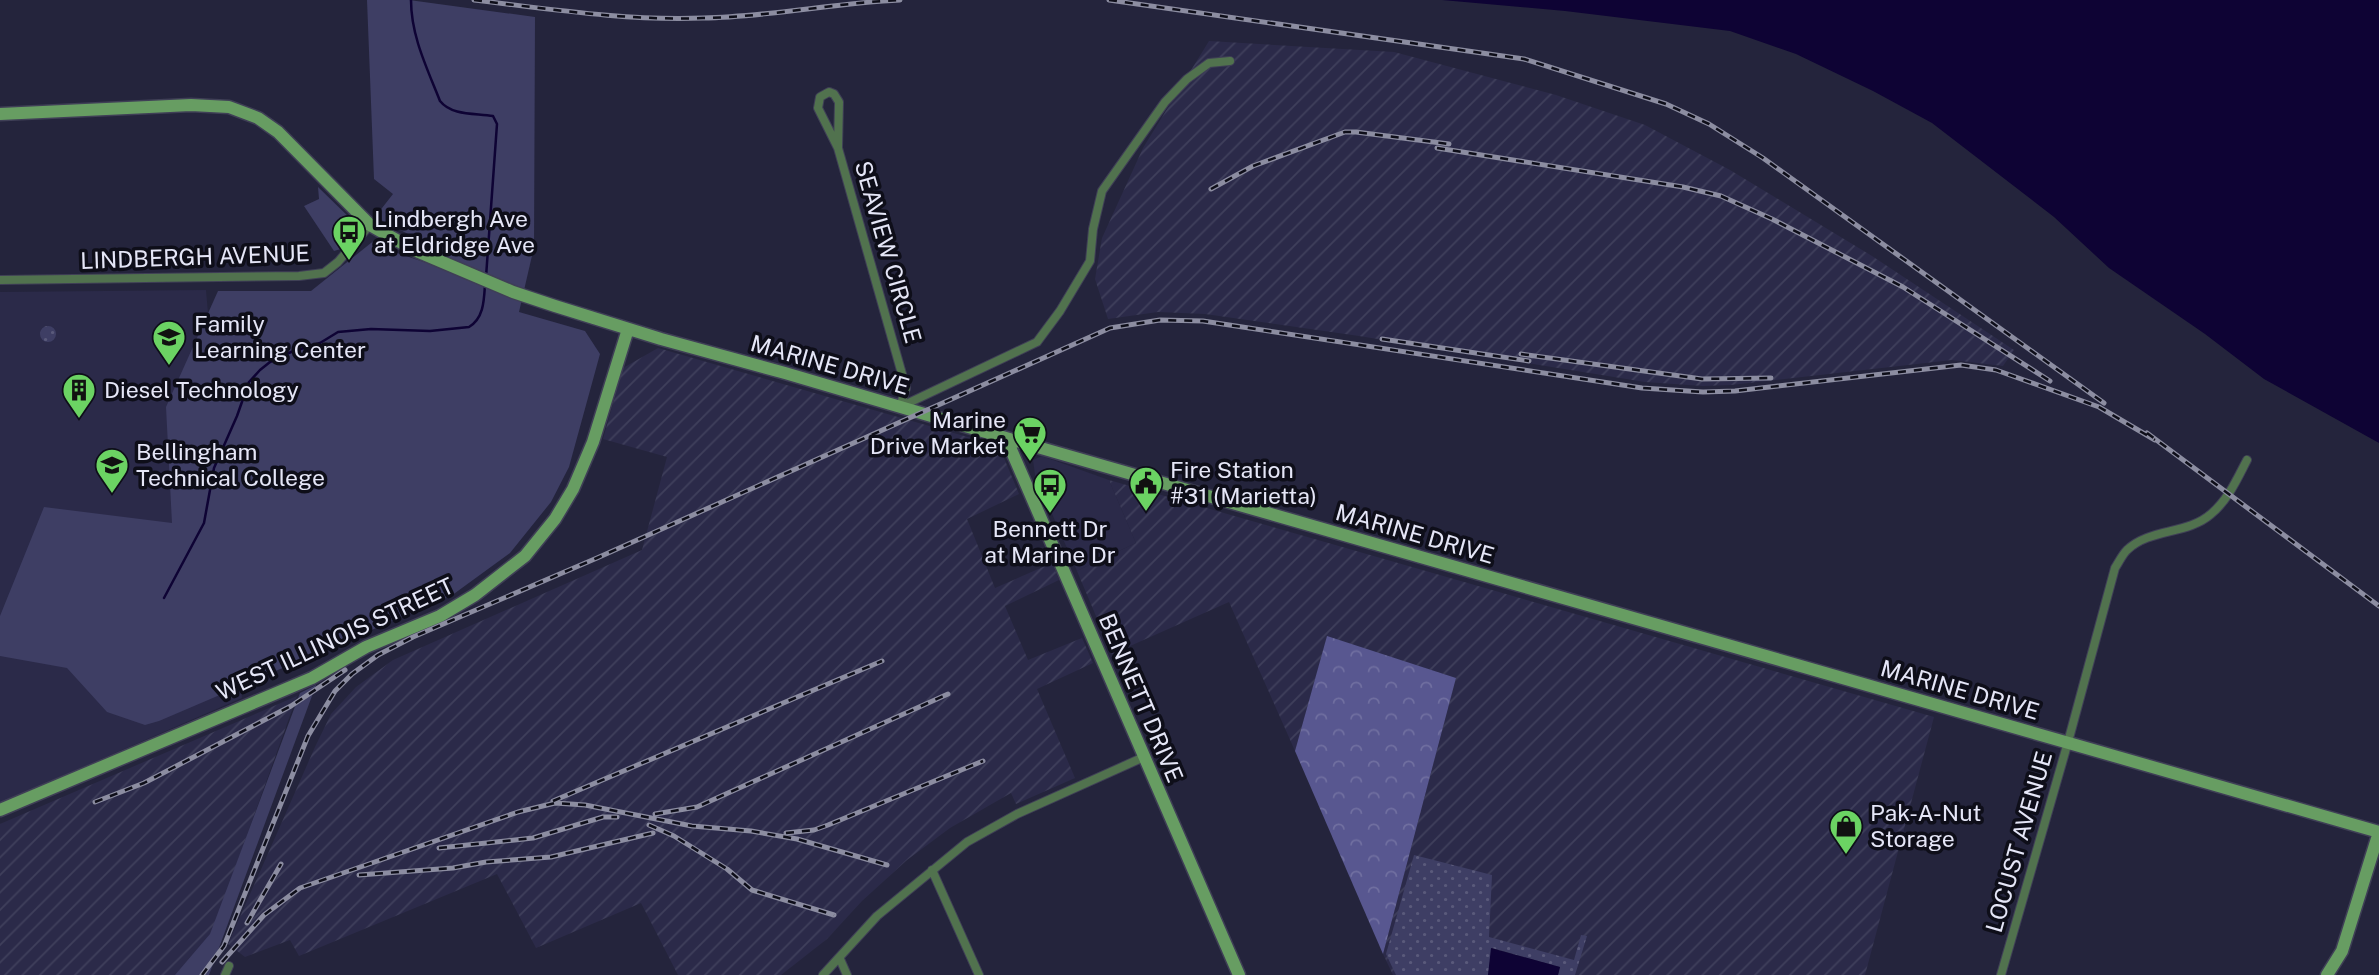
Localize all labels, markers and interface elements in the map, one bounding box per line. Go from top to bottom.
street label: SEAVIEW CIRCLE [850,158,927,346]
place label: Lindbergh Ave at Eldridge Ave [374,205,535,258]
bus stop icon: Lindbergh Ave at Eldridge Ave [330,213,368,262]
street label: LINDBERGH AVENUE [80,239,310,274]
place label: Family Learning Center [194,310,366,363]
school or university icon: Family Learning Center [150,318,188,367]
street label: MARINE DRIVE [748,329,913,400]
building icon: Diesel Technology [60,371,98,420]
place label: Diesel Technology [104,376,299,403]
place label: Marine Drive Market [870,406,1006,459]
supermarket icon: Marine Drive Market [1011,414,1049,463]
place label: Bellingham Technical College [136,438,325,491]
school or university icon: Bellingham Technical College [93,446,131,495]
place label: Fire Station #31 (Marietta) [1170,456,1317,509]
public building icon: Fire Station #31 (Marietta) [1127,464,1165,513]
bus stop icon: Bennett Dr at Marine Dr [1031,466,1069,515]
street label: MARINE DRIVE [1333,498,1498,569]
place label: Bennett Dr at Marine Dr [984,515,1116,568]
street label: WEST ILLINOIS STREET [212,571,458,705]
street label: BENNETT DRIVE [1094,609,1189,786]
street label: MARINE DRIVE [1878,654,2043,725]
street label: LOCUST AVENUE [1980,748,2057,935]
place label: Pak-A-Nut Storage [1870,799,1981,852]
shop icon: Pak-A-Nut Storage [1827,807,1865,856]

